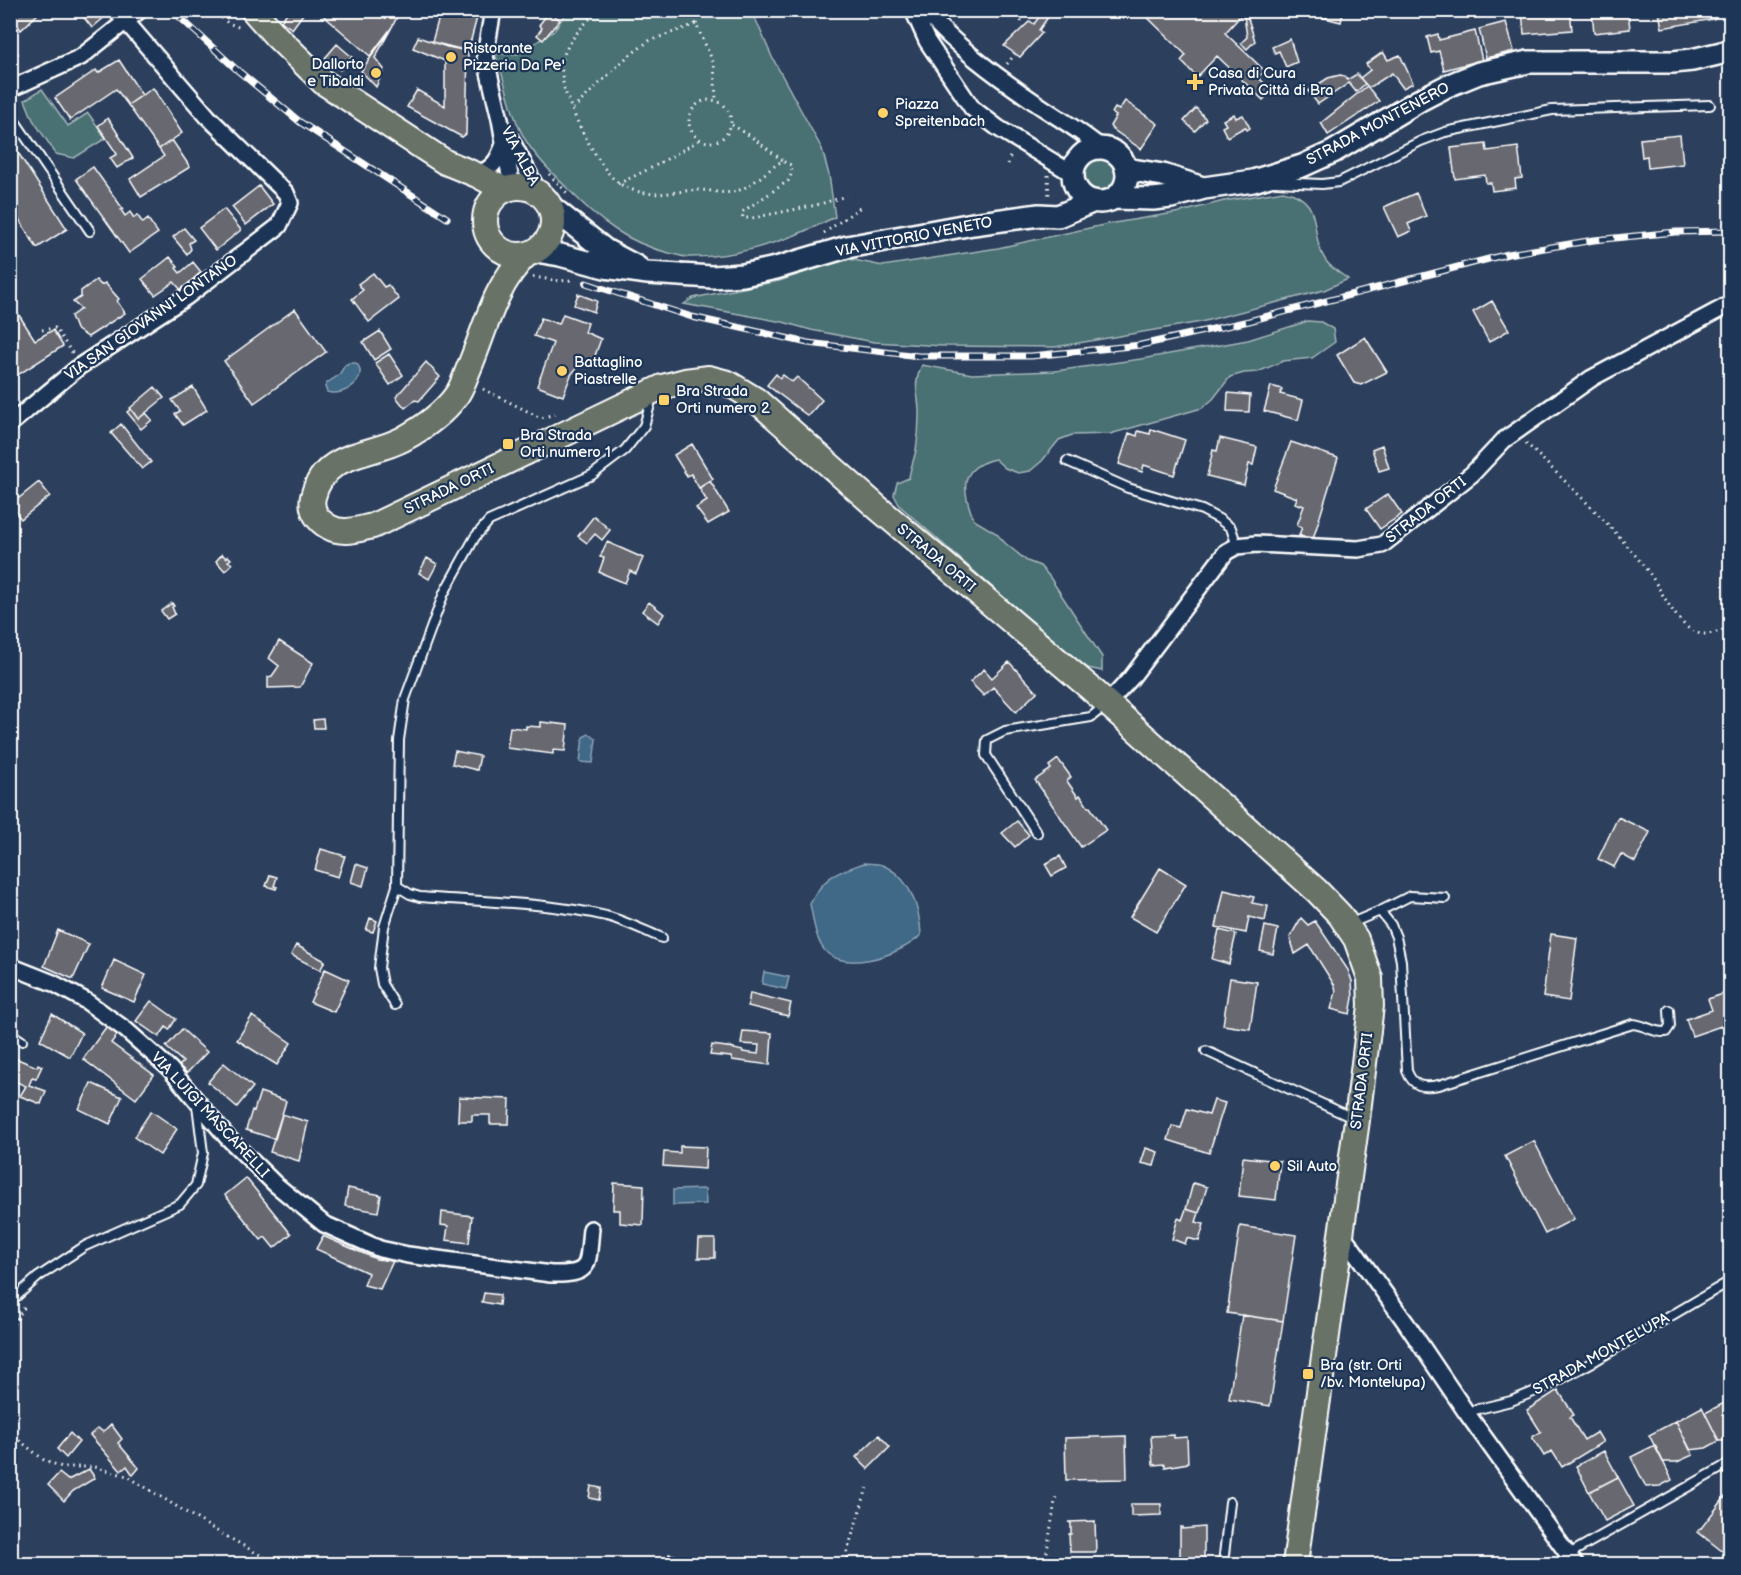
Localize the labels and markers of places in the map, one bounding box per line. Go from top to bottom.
place label: Ristorante Pizzeria Da Pe' [463,39,565,75]
marker: Ristorante Pizzeria Da Pe' [444,50,458,64]
place label: Dallorto e Tibaldi [307,55,364,91]
place label: Casa di Cura Privata Città di Bra [1208,64,1334,100]
marker: Dallorto e Tibaldi [369,66,383,80]
marker: Casa di Cura Privata Città di Bra [1186,73,1204,91]
place label: Piazza Spreitenbach [895,95,985,131]
marker: Piazza Spreitenbach [876,106,890,120]
place label: Battaglino Piastrelle [574,353,643,389]
marker: Battaglino Piastrelle [555,364,569,378]
place label: Bra Strada Orti numero 2 [676,382,770,418]
marker: Bra Strada Orti numero 2 [657,393,671,407]
place label: Bra Strada Orti numero 1 [520,426,611,462]
marker: Bra Strada Orti numero 1 [501,437,515,451]
place label: Sil Auto [1287,1157,1337,1176]
marker: Sil Auto [1268,1159,1282,1173]
place label: Bra (str. Orti /bv. Montelupa) [1320,1356,1426,1392]
marker: Bra (str. Orti /bv. Montelupa) [1301,1367,1315,1381]

